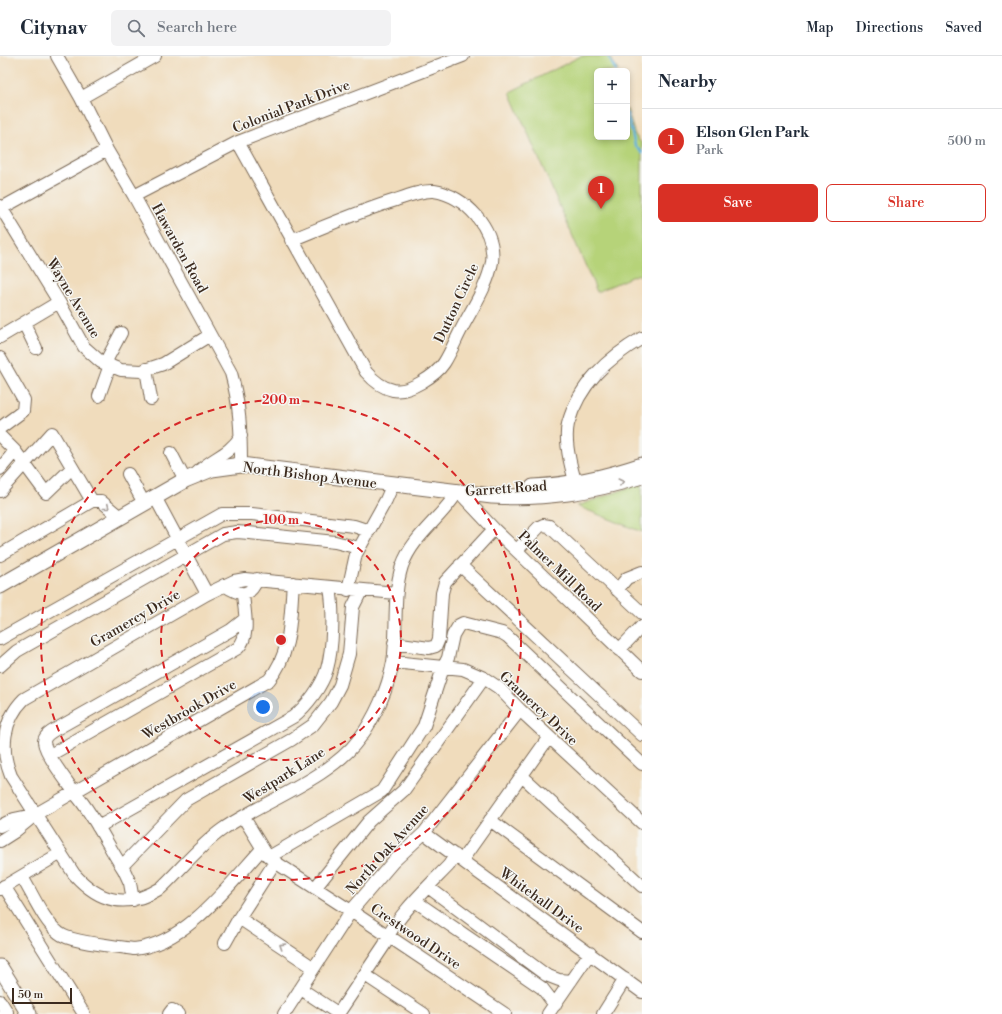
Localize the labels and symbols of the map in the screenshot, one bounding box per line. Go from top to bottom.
street label: Colonial Park Drive [230,76,353,138]
pin: 1 [588,176,614,209]
street label: Hawarden Road [147,201,211,296]
street label: Wayne Avenue [42,254,104,342]
street label: Dutton Circle [431,261,483,346]
text: 200 m [262,393,300,408]
street label: North Bishop Avenue [242,459,378,493]
street label: Garrett Road [465,477,548,501]
one-way arrow [618,479,624,487]
one-way arrow [103,502,110,509]
text: 100 m [263,513,299,528]
street label: Palmer Mill Road [514,527,605,616]
street label: Gramercy Drive [87,586,184,652]
centre of rings [274,633,288,647]
street label: Gramercy Drive [495,668,581,750]
street label: Westbrook Drive [138,676,240,745]
your location [253,697,273,717]
street label: Westpark Lane [239,744,329,809]
street label: North Oak Avenue [342,801,433,899]
street label: Whitehall Drive [495,864,587,937]
street label: Crestwood Drive [367,900,464,974]
one-way arrow [279,943,286,951]
scale bar [12,986,72,1005]

